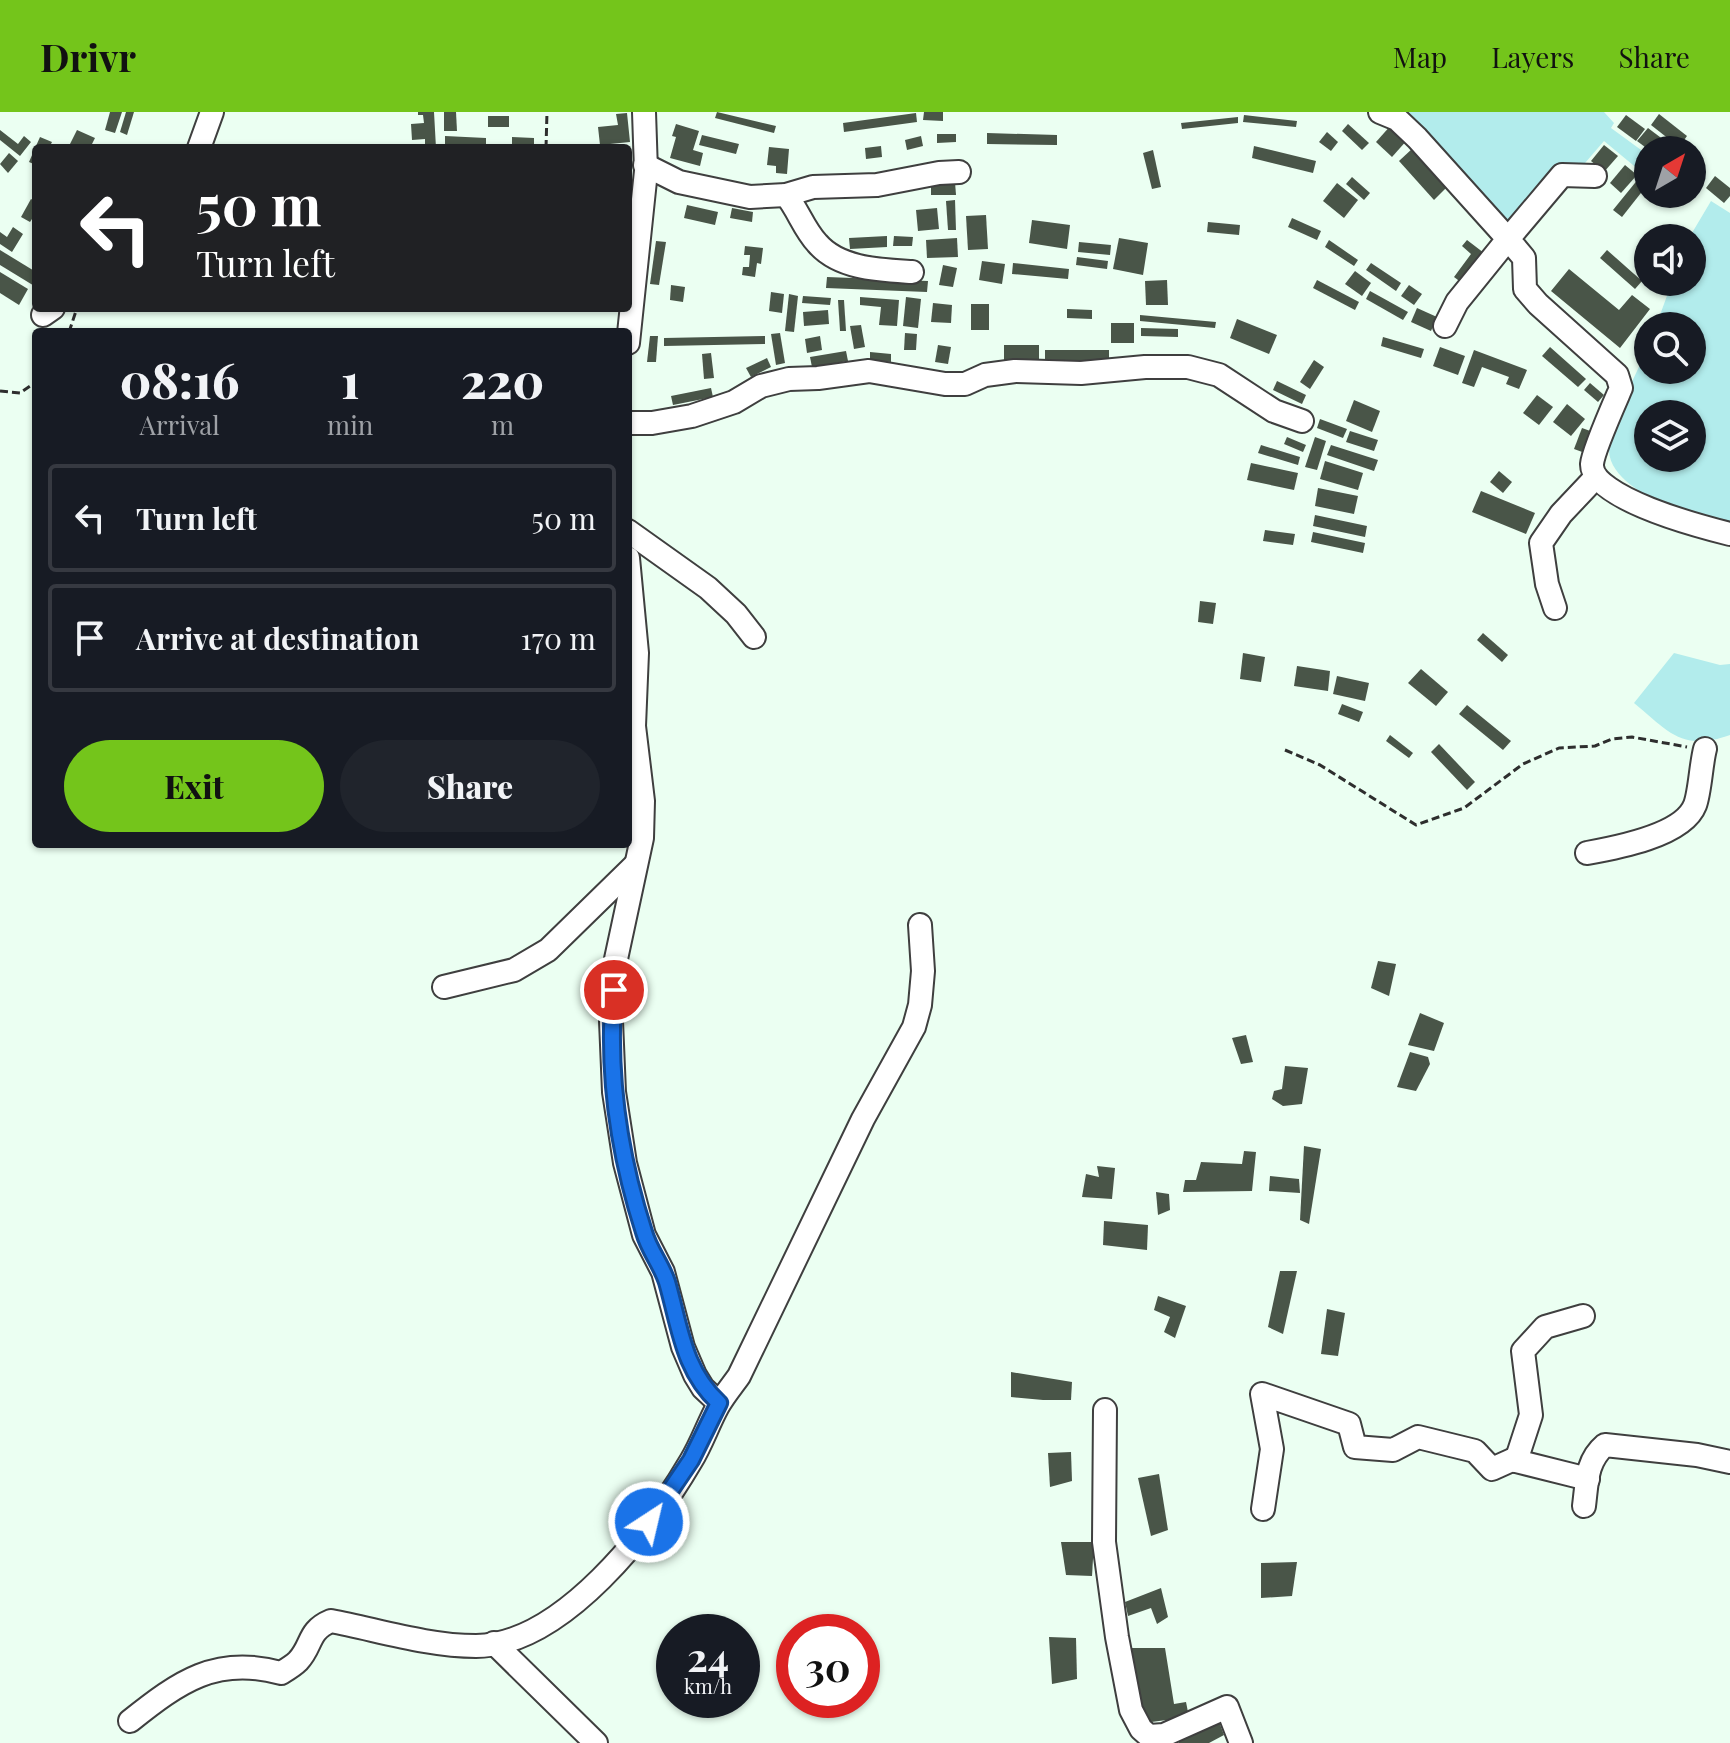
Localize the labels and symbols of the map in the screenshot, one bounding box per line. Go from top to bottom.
north arrow [1634,136,1706,208]
pin [580,956,648,1024]
position arrow [607,1480,691,1564]
speed limit sign: 30 [776,1614,880,1718]

